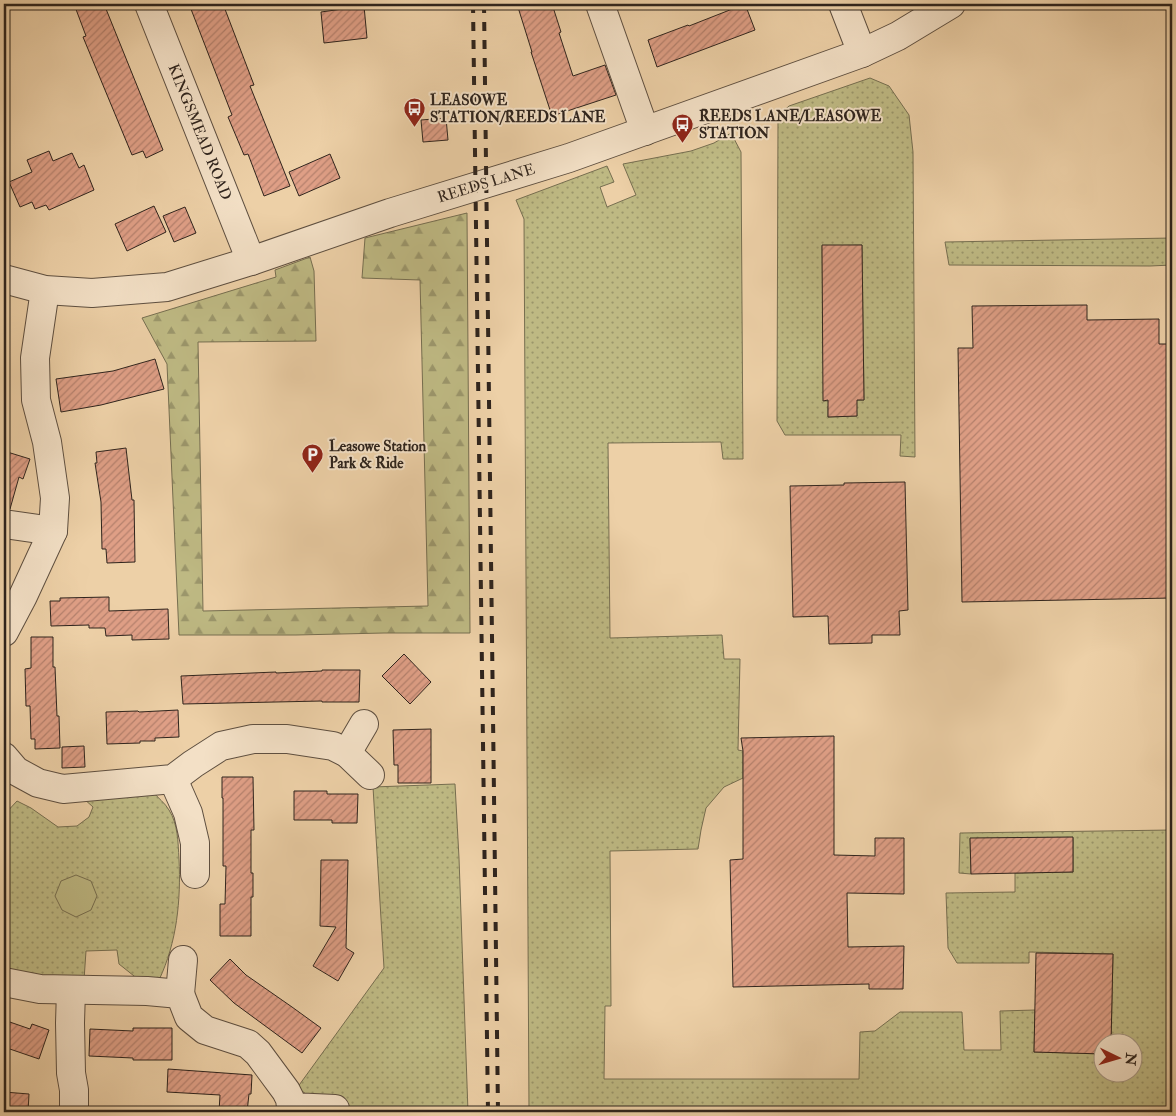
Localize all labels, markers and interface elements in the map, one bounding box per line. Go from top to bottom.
street label: KINGSMEAD ROAD [164,61,236,203]
place label: LEASOWE STATION/REEDS LANE [430,91,606,127]
bus stop icon: LEASOWE STATION/REEDS LANE [402,97,426,128]
place label: REEDS LANE/LEASOWE STATION [699,107,881,143]
bus stop icon: REEDS LANE/LEASOWE STATION [671,113,695,144]
street label: REEDS LANE [435,160,537,207]
place label: Leasowe Station Park & Ride [329,437,427,473]
parking icon: Leasowe Station Park & Ride [301,443,325,474]
north arrow [1094,1034,1144,1084]
text: N [1121,1051,1140,1067]

